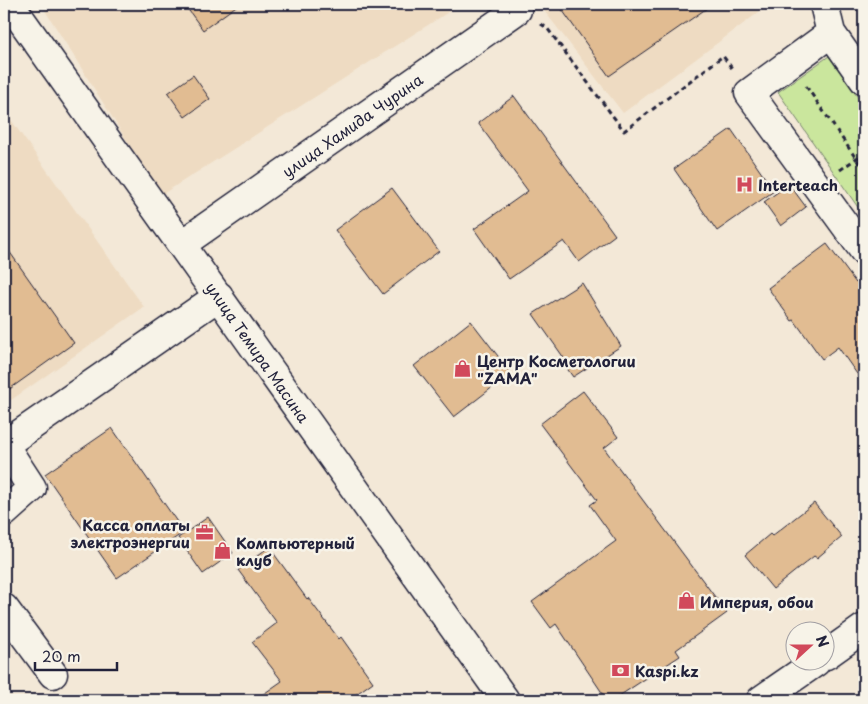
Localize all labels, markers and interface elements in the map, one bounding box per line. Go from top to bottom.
street label: улица Хамида Чурина [277,67,428,182]
place label: Interteach [758,173,838,196]
hospital icon: Interteach [734,174,754,194]
street label: улица Темира Масина [201,277,316,428]
place label: Центр Косметологии "ZAMA" [477,349,636,389]
shop icon: Центр Косметологии "ZAMA" [453,359,473,379]
place label: Касса оплаты электроэнергии [71,513,190,553]
office icon: Касса оплаты электроэнергии [194,523,214,543]
place label: Компьютерный клуб [236,531,355,571]
shop icon: Компьютерный клуб [212,541,232,561]
place label: Империя, обои [700,590,814,613]
shop icon: Империя, обои [676,591,696,611]
north arrow [786,622,836,672]
text: N [811,632,834,650]
scale bar [35,639,118,671]
text: 20 m [42,644,81,667]
place label: Kaspi.kz [635,659,699,682]
bank icon: Kaspi.kz [611,660,631,680]

